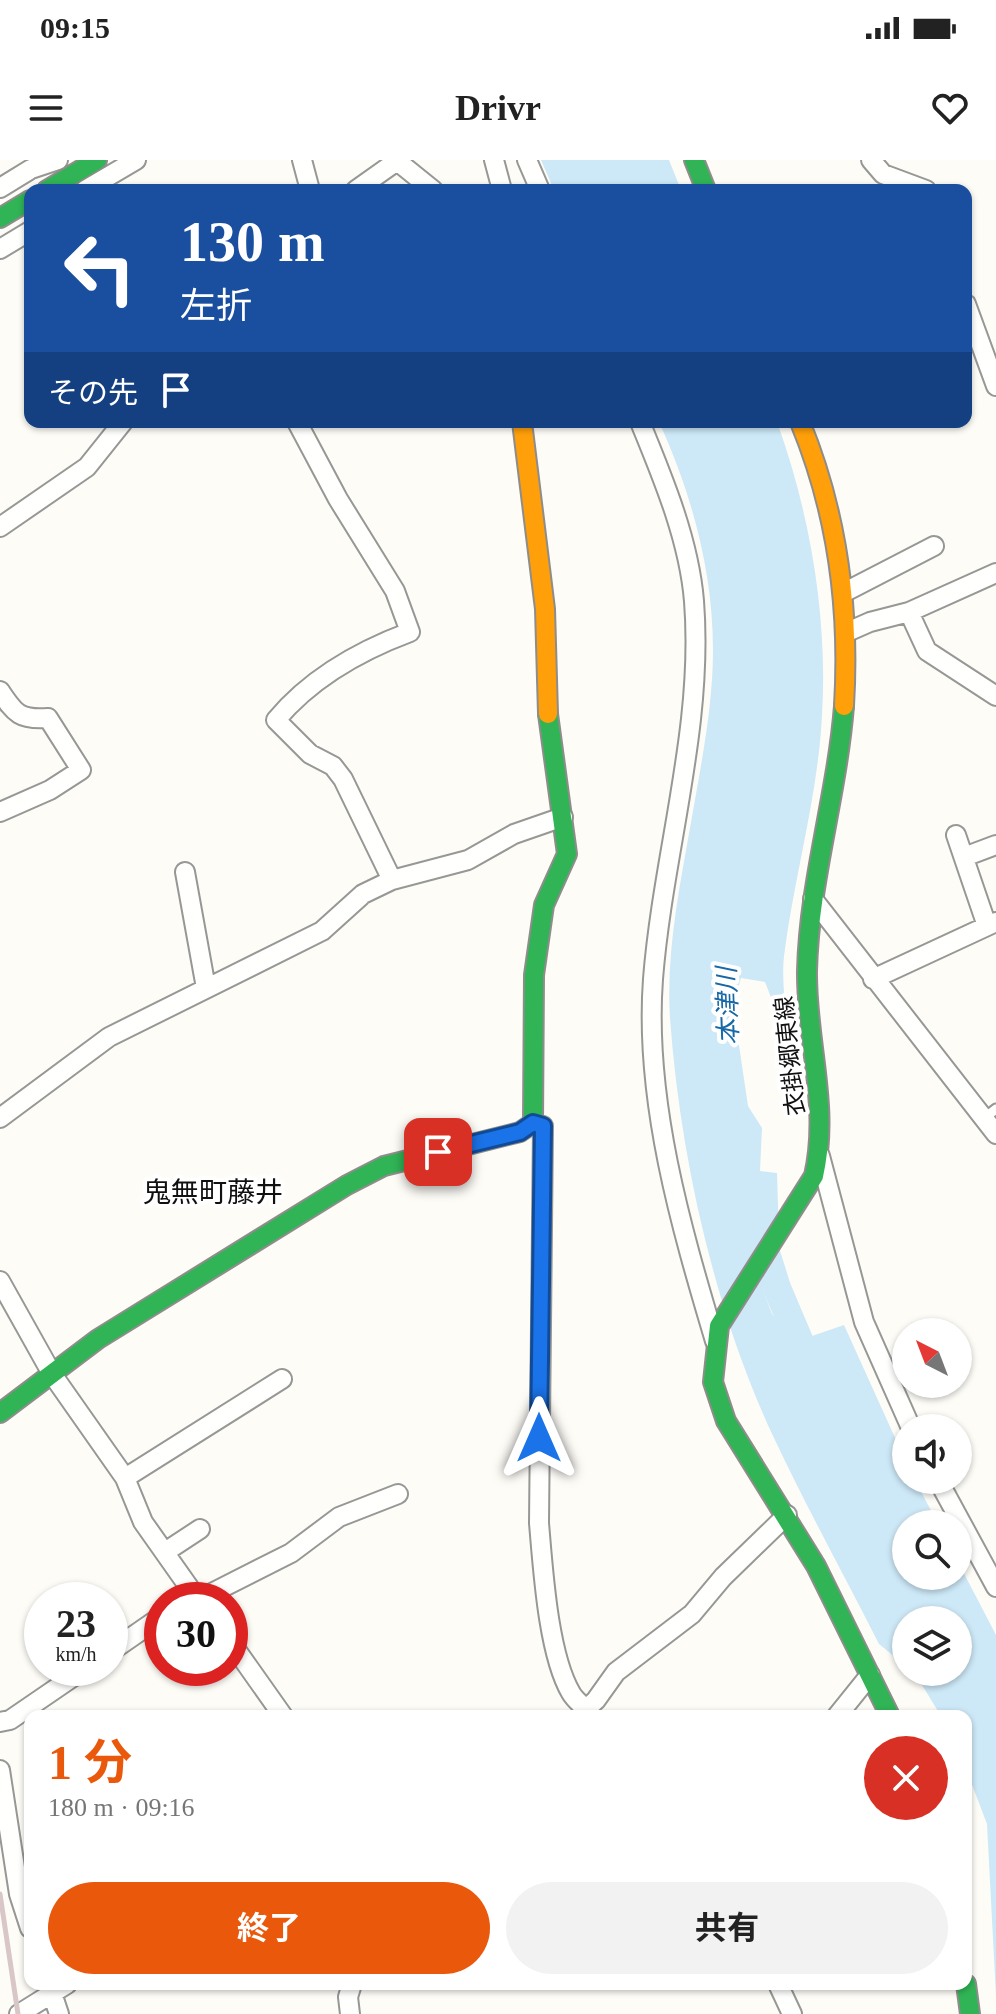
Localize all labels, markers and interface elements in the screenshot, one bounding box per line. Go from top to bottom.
text: 09:15 [40,11,110,44]
icon: menu [24,86,68,130]
icon: heart [928,86,972,130]
text: Drivr [455,88,541,128]
text: 130 m [180,211,325,273]
icon: left [48,216,152,320]
text: 左折 [180,286,252,326]
icon: arrive [154,368,198,412]
text: その先 [48,376,138,409]
water label: 本津川 [712,964,744,1045]
street label: 衣掛郷東線 [771,995,809,1117]
pin [404,1118,472,1186]
icon: arrive [416,1130,460,1174]
district label: 鬼無町藤井 [143,1177,283,1208]
north arrow [892,1318,972,1398]
map controls [892,1318,972,1686]
position arrow [497,1396,581,1480]
button: sound [892,1414,972,1494]
button: search [892,1510,972,1590]
speed limit sign: 30 [144,1582,248,1686]
text: 23 [56,1601,96,1646]
button: layers [892,1606,972,1686]
text: km/h [55,1643,97,1665]
text: 1 分 [48,1736,132,1789]
button: close [864,1736,948,1820]
text: 180 m · 09:16 [48,1793,195,1822]
button: 終了 [48,1882,490,1974]
button: 共有 [506,1882,948,1974]

